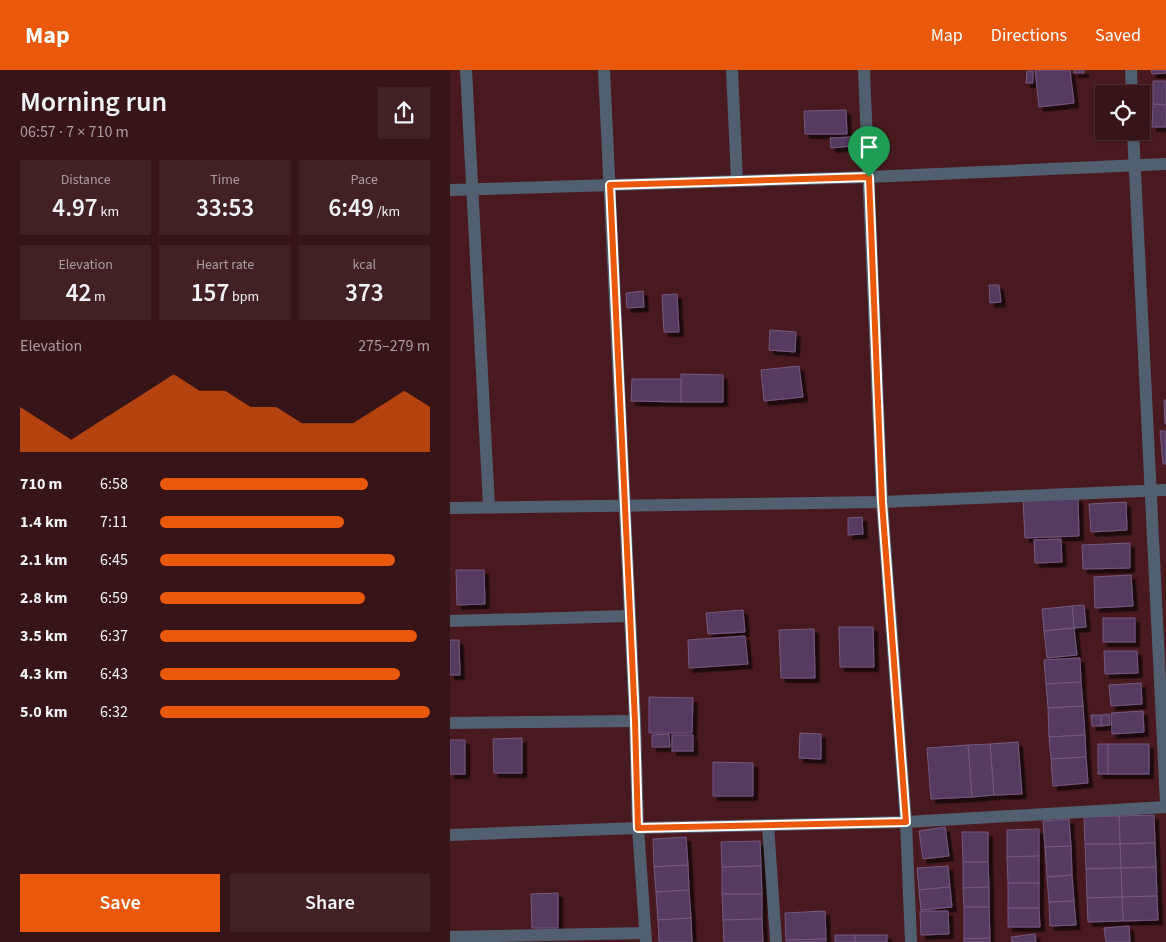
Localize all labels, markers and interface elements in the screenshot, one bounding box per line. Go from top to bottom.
text: Map [25,18,70,53]
text: Map [931,23,963,48]
text: Directions [991,23,1067,48]
text: Saved [1095,23,1141,48]
text: Morning run [20,82,167,122]
map controls [1095,85,1150,140]
button: locate [1095,85,1150,140]
button: share [378,87,430,139]
text: 06:57 · 7 × 710 m [20,121,129,143]
pin [848,126,890,177]
icon: arrive [855,133,883,161]
text: Distance [61,170,111,190]
text: Time [210,170,240,190]
text: Pace [351,170,378,190]
text: 4.97 [52,190,98,226]
text: 33:53 [196,190,254,226]
text: 6:49 [329,190,374,226]
text: km [98,202,119,222]
text: /km [374,202,400,222]
text: Elevation [58,255,113,275]
text: Heart rate [196,255,254,275]
text: kcal [353,255,376,275]
text: 42 [66,275,91,311]
text: 157 [191,275,229,311]
text: 373 [345,275,384,311]
text: m [91,287,106,307]
text: bpm [229,287,259,307]
text: Elevation [20,335,82,357]
text: 275–279 m [358,335,430,357]
text: 710 m [20,473,62,495]
text: 6:58 [100,473,128,495]
text: 1.4 km [20,511,67,533]
text: 7:11 [100,511,128,533]
text: 2.1 km [20,549,67,571]
text: 6:45 [100,549,128,571]
text: 2.8 km [20,587,67,609]
text: 6:59 [100,587,128,609]
text: 3.5 km [20,625,67,647]
text: 6:37 [100,625,128,647]
text: 4.3 km [20,663,67,685]
text: 6:43 [100,663,128,685]
text: 5.0 km [20,701,67,723]
text: 6:32 [100,701,128,723]
button: Save [20,874,220,932]
button: Share [230,874,430,932]

